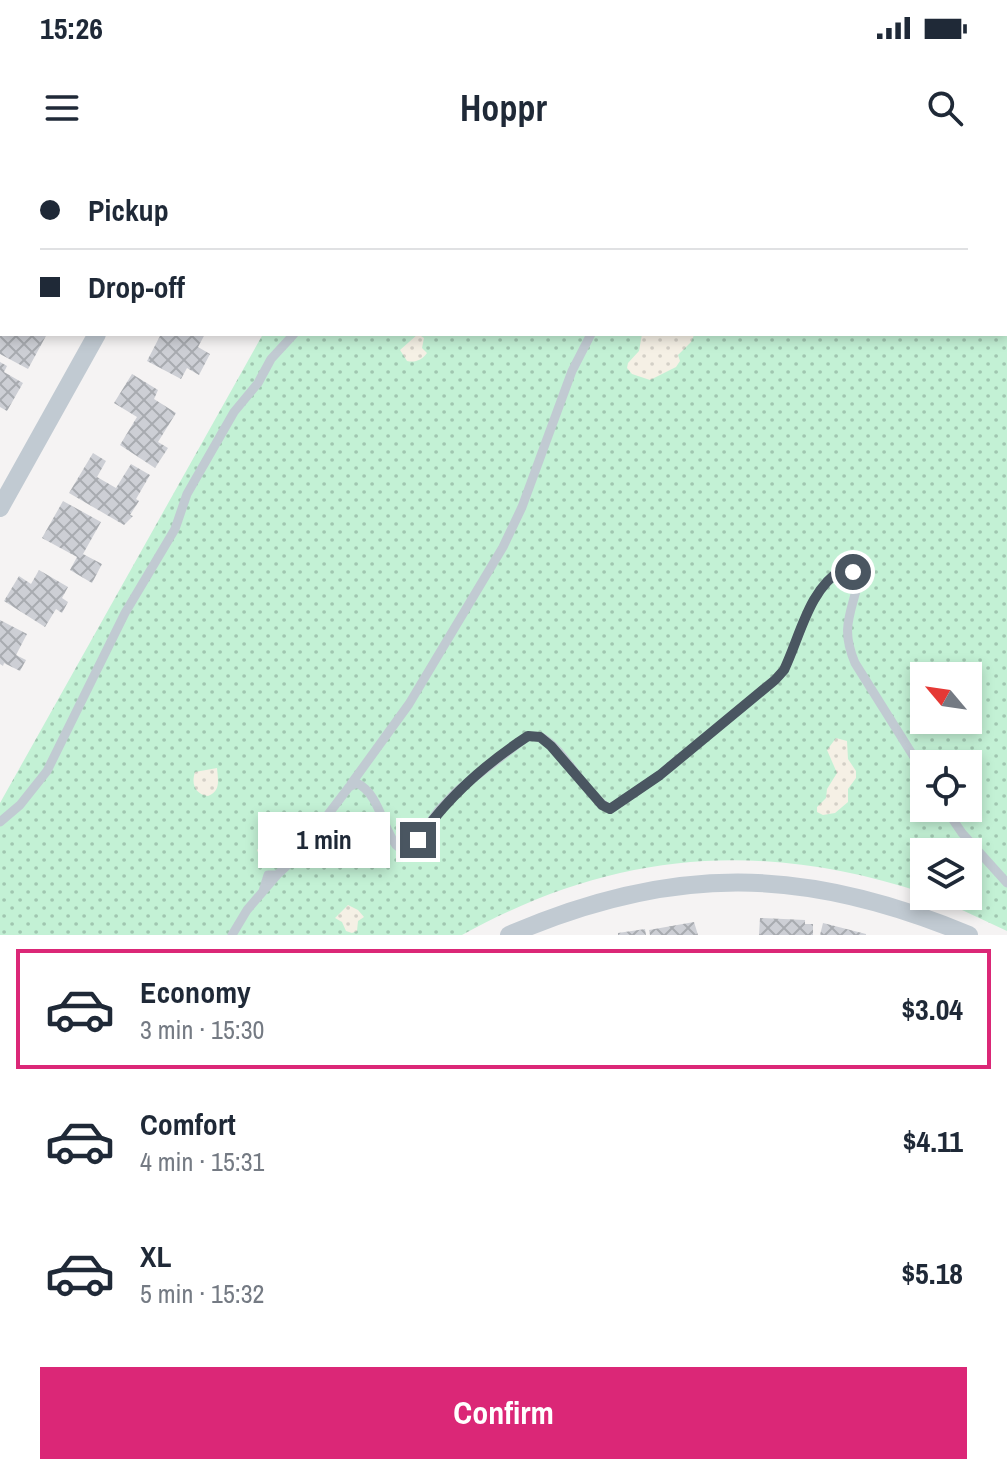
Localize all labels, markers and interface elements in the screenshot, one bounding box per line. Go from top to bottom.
text: 15:26 [40,8,103,48]
text: Hoppr [460,84,547,132]
icon: menu [40,86,84,130]
icon: search [923,86,967,130]
text: Pickup [88,190,169,230]
text: Drop-off [88,267,185,307]
route start [835,554,871,590]
north arrow [910,662,982,734]
map controls [910,662,982,910]
button: locate [910,750,982,822]
callout: 1 min [258,812,390,868]
text: 1 min [296,822,352,857]
route end [400,822,436,858]
button: layers [910,838,982,910]
text: Economy [140,972,251,1012]
icon: car [44,973,116,1045]
text: $3.04 [901,989,963,1029]
text: 3 min · 15:30 [140,1012,264,1047]
text: Comfort [140,1104,236,1144]
icon: car [44,1105,116,1177]
text: $4.11 [903,1121,963,1161]
text: 4 min · 15:31 [140,1144,264,1179]
text: XL [140,1236,171,1276]
icon: car [44,1237,116,1309]
text: $5.18 [901,1253,963,1293]
text: 5 min · 15:32 [140,1276,264,1311]
button: Confirm [40,1367,967,1459]

